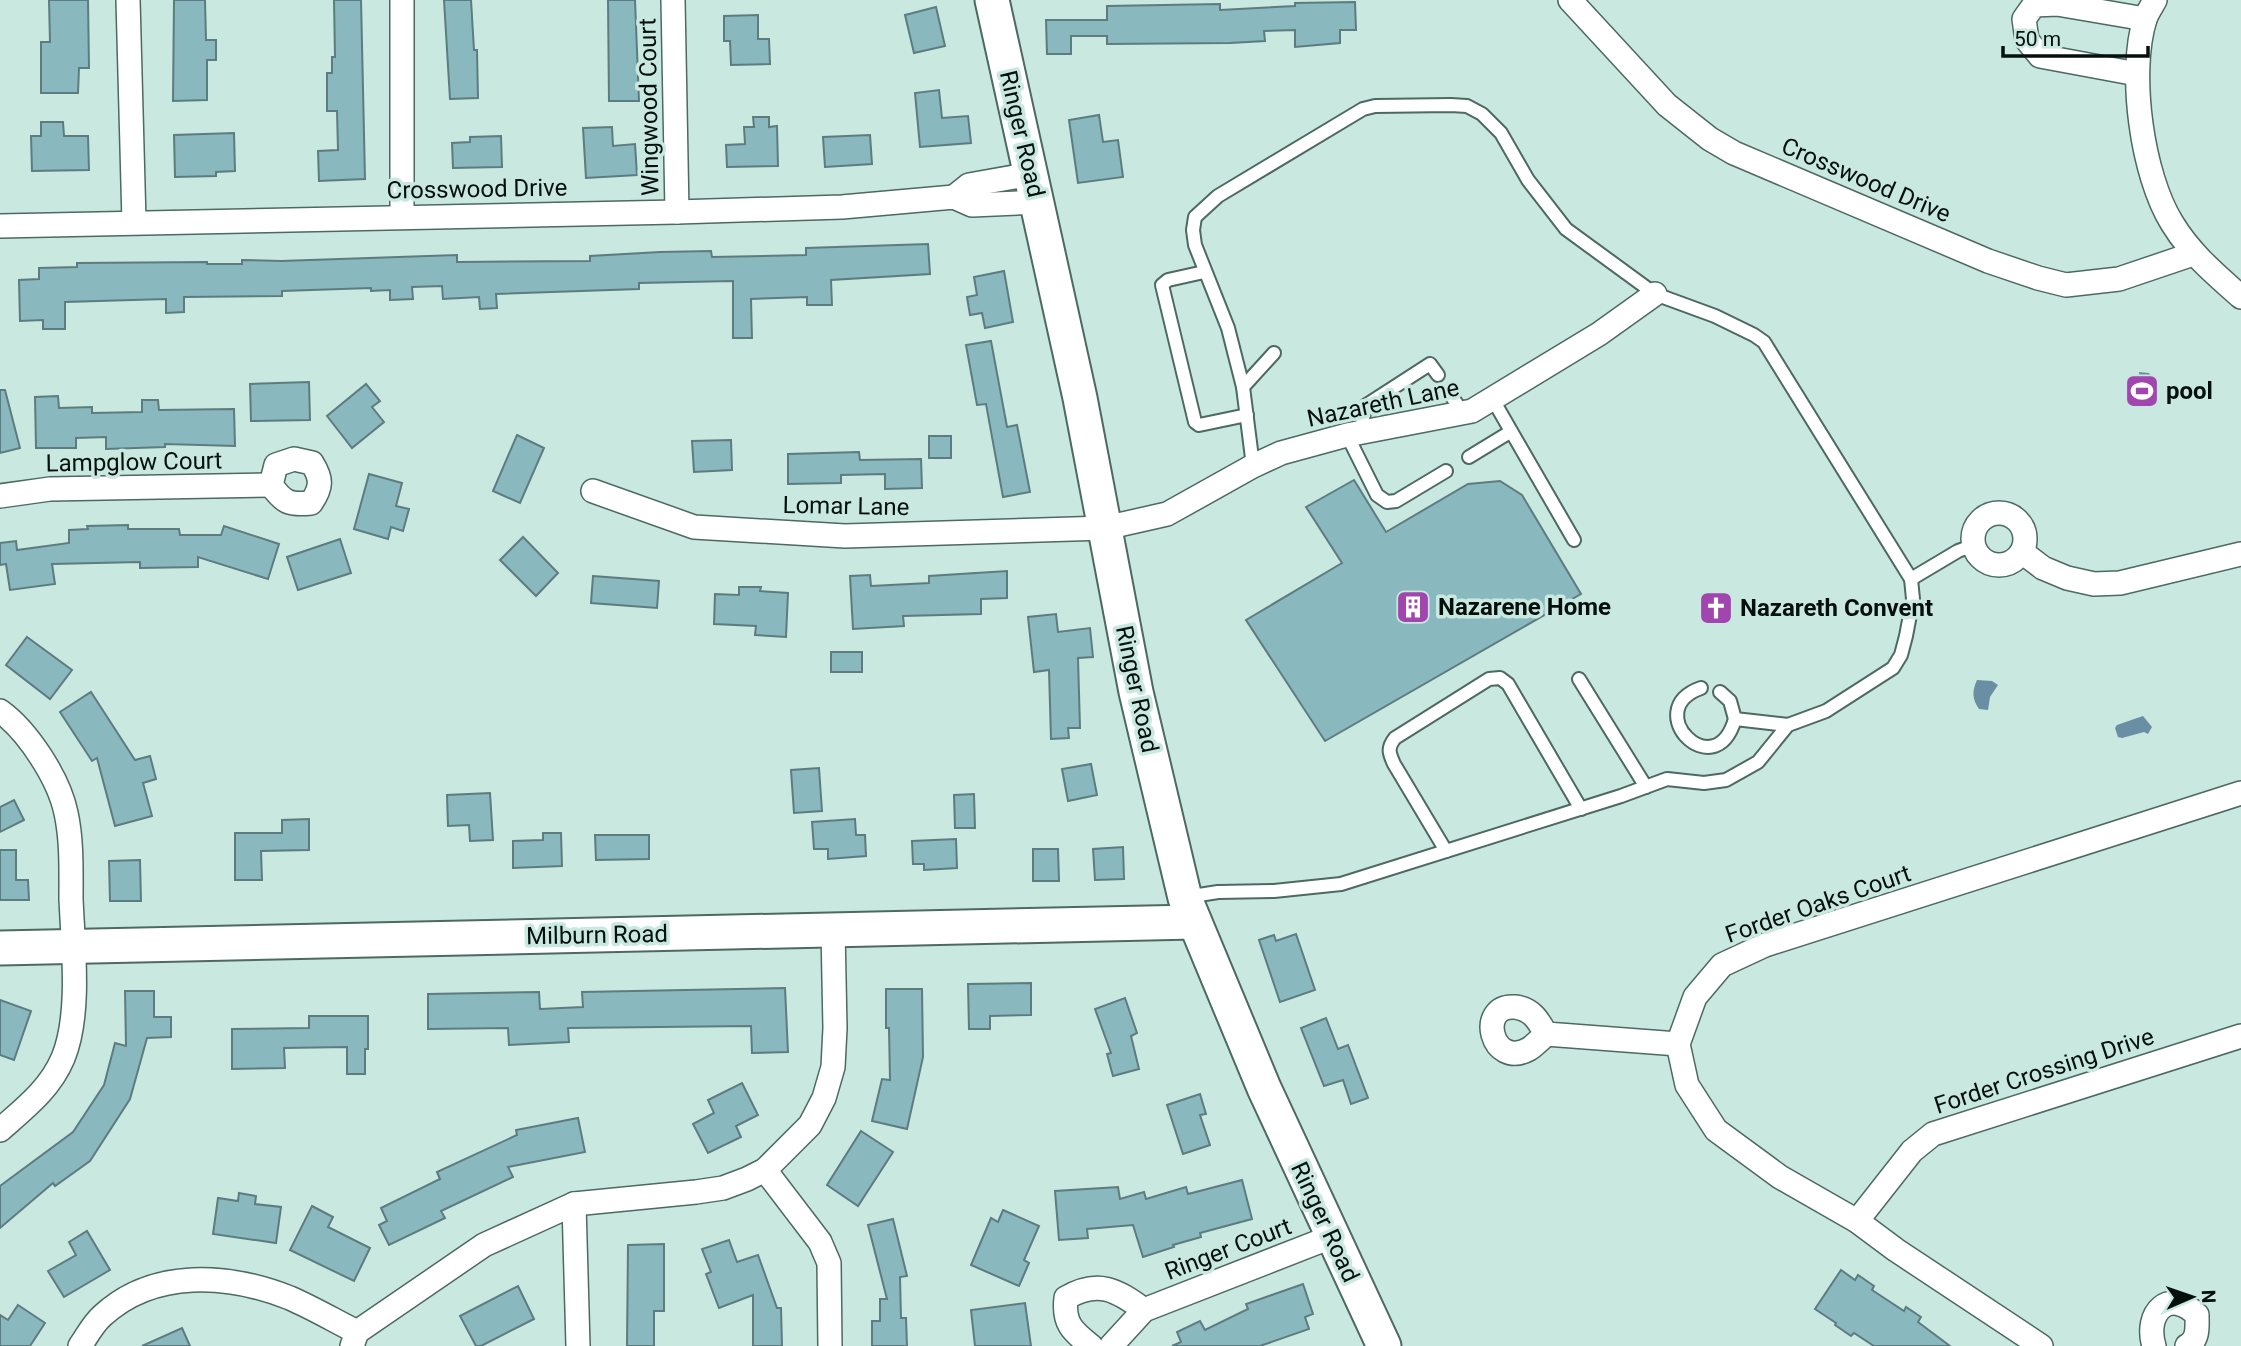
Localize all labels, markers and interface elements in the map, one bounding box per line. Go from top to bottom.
scale bar [2003,14,2148,58]
street label: Wingwood Court [633,18,665,196]
text: 50 m [2014,27,2061,51]
street label: Ringer Road [994,68,1050,200]
street label: Crosswood Drive [1777,132,1955,228]
street label: Crosswood Drive [386,173,568,205]
sports icon: pool [2123,372,2161,410]
street label: Nazareth Lane [1304,373,1462,433]
place label: pool [2166,377,2213,405]
street label: Lampglow Court [45,446,223,478]
street label: Lomar Lane [782,491,910,521]
building icon: Nazarene Home [1394,588,1432,626]
church icon: Nazareth Convent [1697,589,1735,627]
place label: Nazarene Home [1438,593,1611,621]
place label: Nazareth Convent [1740,594,1933,622]
street label: Ringer Road [1110,623,1164,755]
street label: Forder Oaks Court [1722,859,1914,949]
street label: Milburn Road [526,920,668,950]
street label: Forder Crossing Drive [1931,1022,2157,1120]
street label: Ringer Road [1285,1158,1365,1286]
street label: Ringer Court [1161,1212,1295,1286]
north arrow [2157,1262,2227,1332]
text: N [2197,1289,2220,1304]

